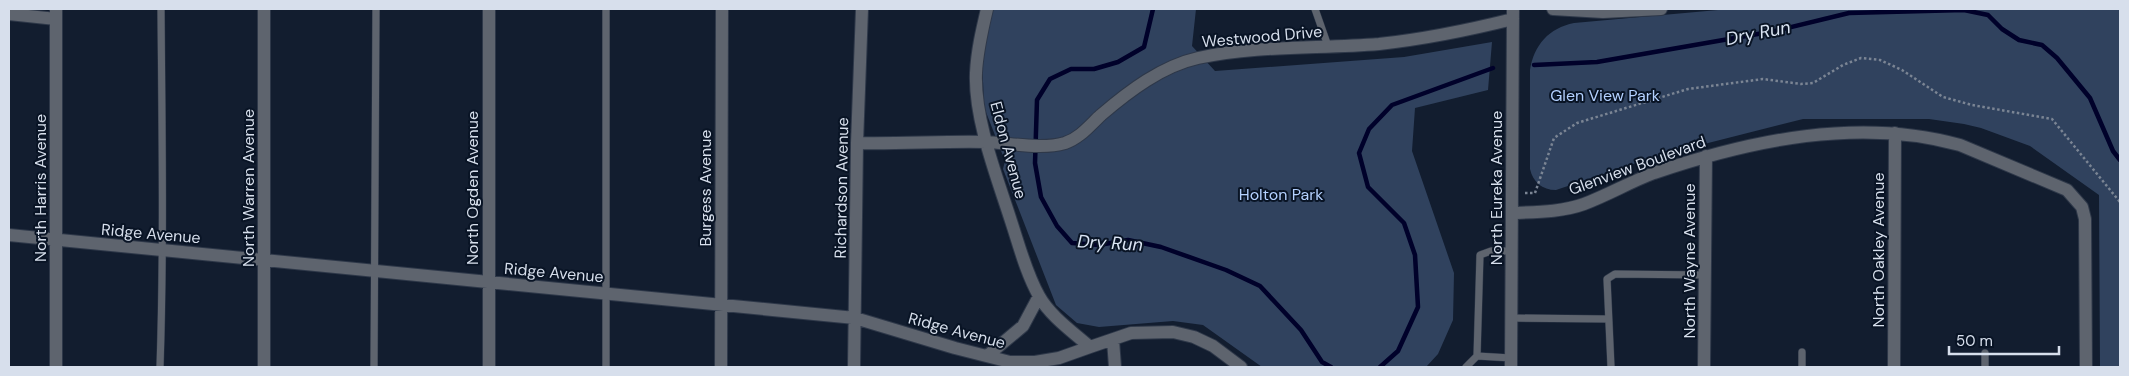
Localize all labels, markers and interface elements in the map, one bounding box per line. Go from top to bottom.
water label: Dry Run [1723,15,1793,51]
street label: Westwood Drive [1201,21,1323,52]
park label: Glen View Park [1550,85,1660,106]
street label: Eldon Avenue [985,99,1032,201]
street label: North Warren Avenue [238,109,259,267]
street label: North Ogden Avenue [462,111,483,265]
street label: North Eureka Avenue [1486,111,1507,265]
street label: North Harris Avenue [30,114,51,262]
street label: Richardson Avenue [830,117,853,259]
street label: Burgess Avenue [695,130,716,246]
street label: Glenview Boulevard [1566,131,1709,200]
street label: North Oakley Avenue [1868,172,1889,328]
street label: North Wayne Avenue [1679,183,1700,339]
park label: Holton Park [1239,184,1323,205]
street label: Ridge Avenue [100,219,202,248]
water label: Dry Run [1077,229,1143,257]
street label: Ridge Avenue [503,258,605,287]
street label: Ridge Avenue [906,307,1008,354]
scale bar [1949,324,2059,356]
text: 50 m [1956,331,1993,351]

